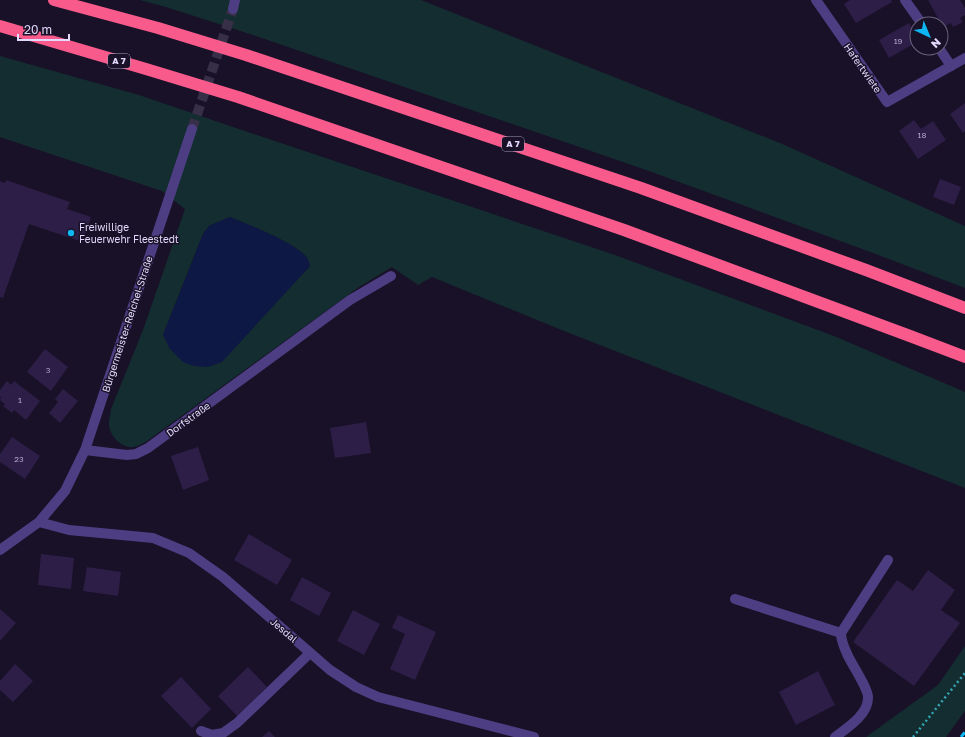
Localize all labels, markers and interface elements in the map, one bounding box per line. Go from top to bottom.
scale bar [18,16,69,42]
north arrow [909,16,949,56]
text: 20 m [24,22,52,37]
house number: 19 [894,36,903,46]
text: N [929,36,944,51]
street label: Hafertwiete [842,41,884,95]
road number: A 7 [108,54,130,68]
house number: 18 [918,130,926,140]
road number: A 7 [502,137,524,151]
place label: Freiwillige Feuerwehr Fleestedt [79,221,179,245]
marker: Freiwillige Feuerwehr Fleestedt [66,228,76,238]
street label: Bürgermeister-Reichel-Straße [99,254,155,394]
house number: 3 [46,365,51,375]
house number: 1 [18,395,22,405]
street label: Dorfstraße [164,399,212,439]
house number: 23 [14,454,24,464]
street label: Jesdal [268,615,300,645]

